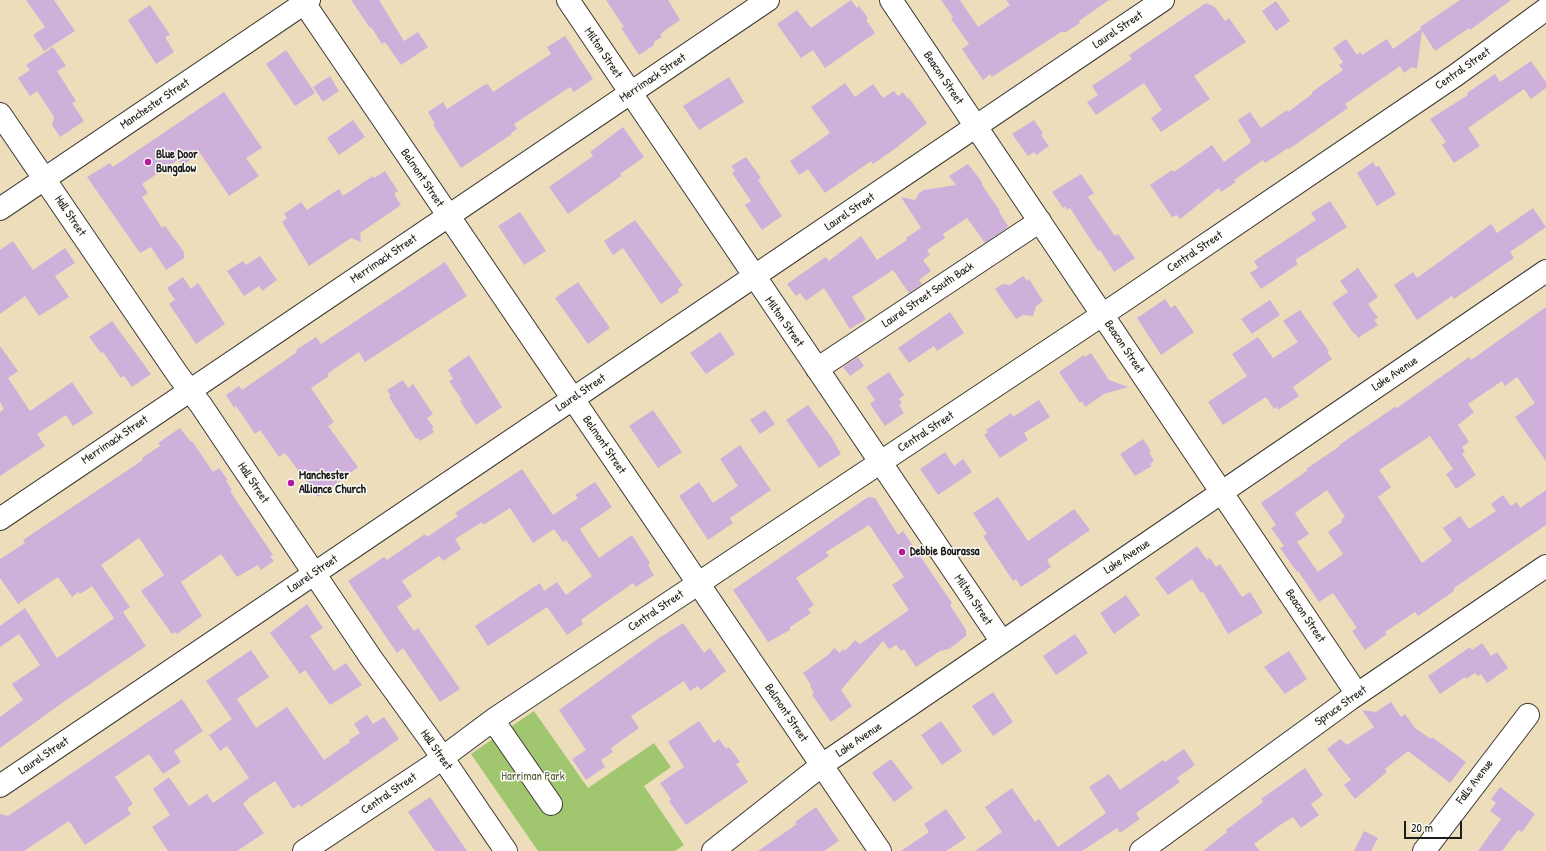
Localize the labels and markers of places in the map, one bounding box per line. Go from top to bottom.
place label: Blue Door Bungalow [156,148,198,176]
marker: Blue Door Bungalow [143,157,153,167]
place label: Manchester Alliance Church [299,469,366,497]
marker: Manchester Alliance Church [286,478,296,488]
place label: Debbie Bourassa [910,545,980,559]
marker: Debbie Bourassa [897,547,907,557]

